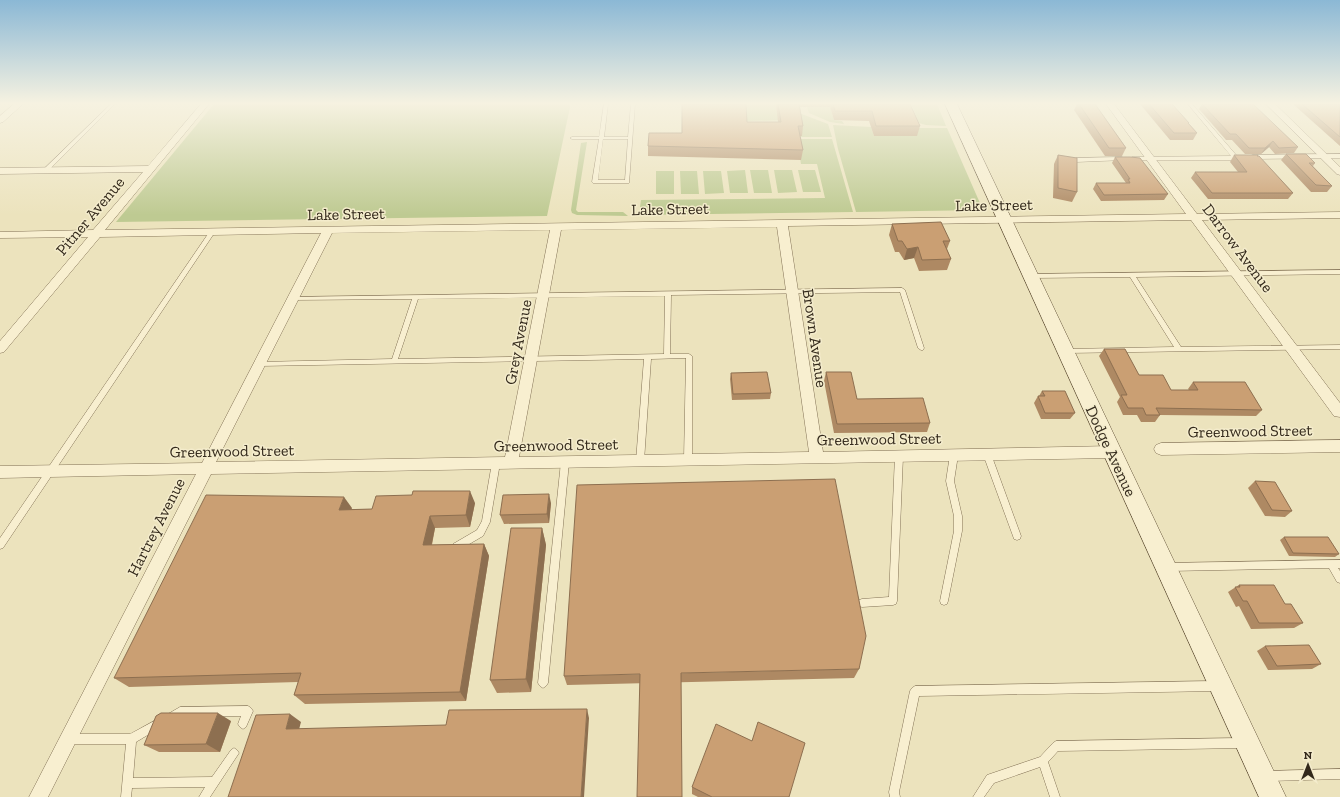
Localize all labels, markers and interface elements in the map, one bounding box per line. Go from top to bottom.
street label: Pitner Avenue [52,173,128,259]
street label: Lake Street [955,195,1033,215]
street label: Lake Street [631,199,709,219]
street label: Darrow Avenue [1198,200,1278,296]
street label: Lake Street [307,204,385,224]
street label: Brown Avenue [799,287,831,389]
street label: Grey Avenue [500,298,536,386]
street label: Dodge Avenue [1082,402,1140,500]
street label: Greenwood Street [1187,420,1313,442]
street label: Greenwood Street [816,428,942,450]
street label: Greenwood Street [493,434,619,456]
street label: Greenwood Street [169,440,295,462]
street label: Hartrey Avenue [123,475,189,579]
north arrow [1288,745,1328,785]
text: N [1304,749,1313,762]

